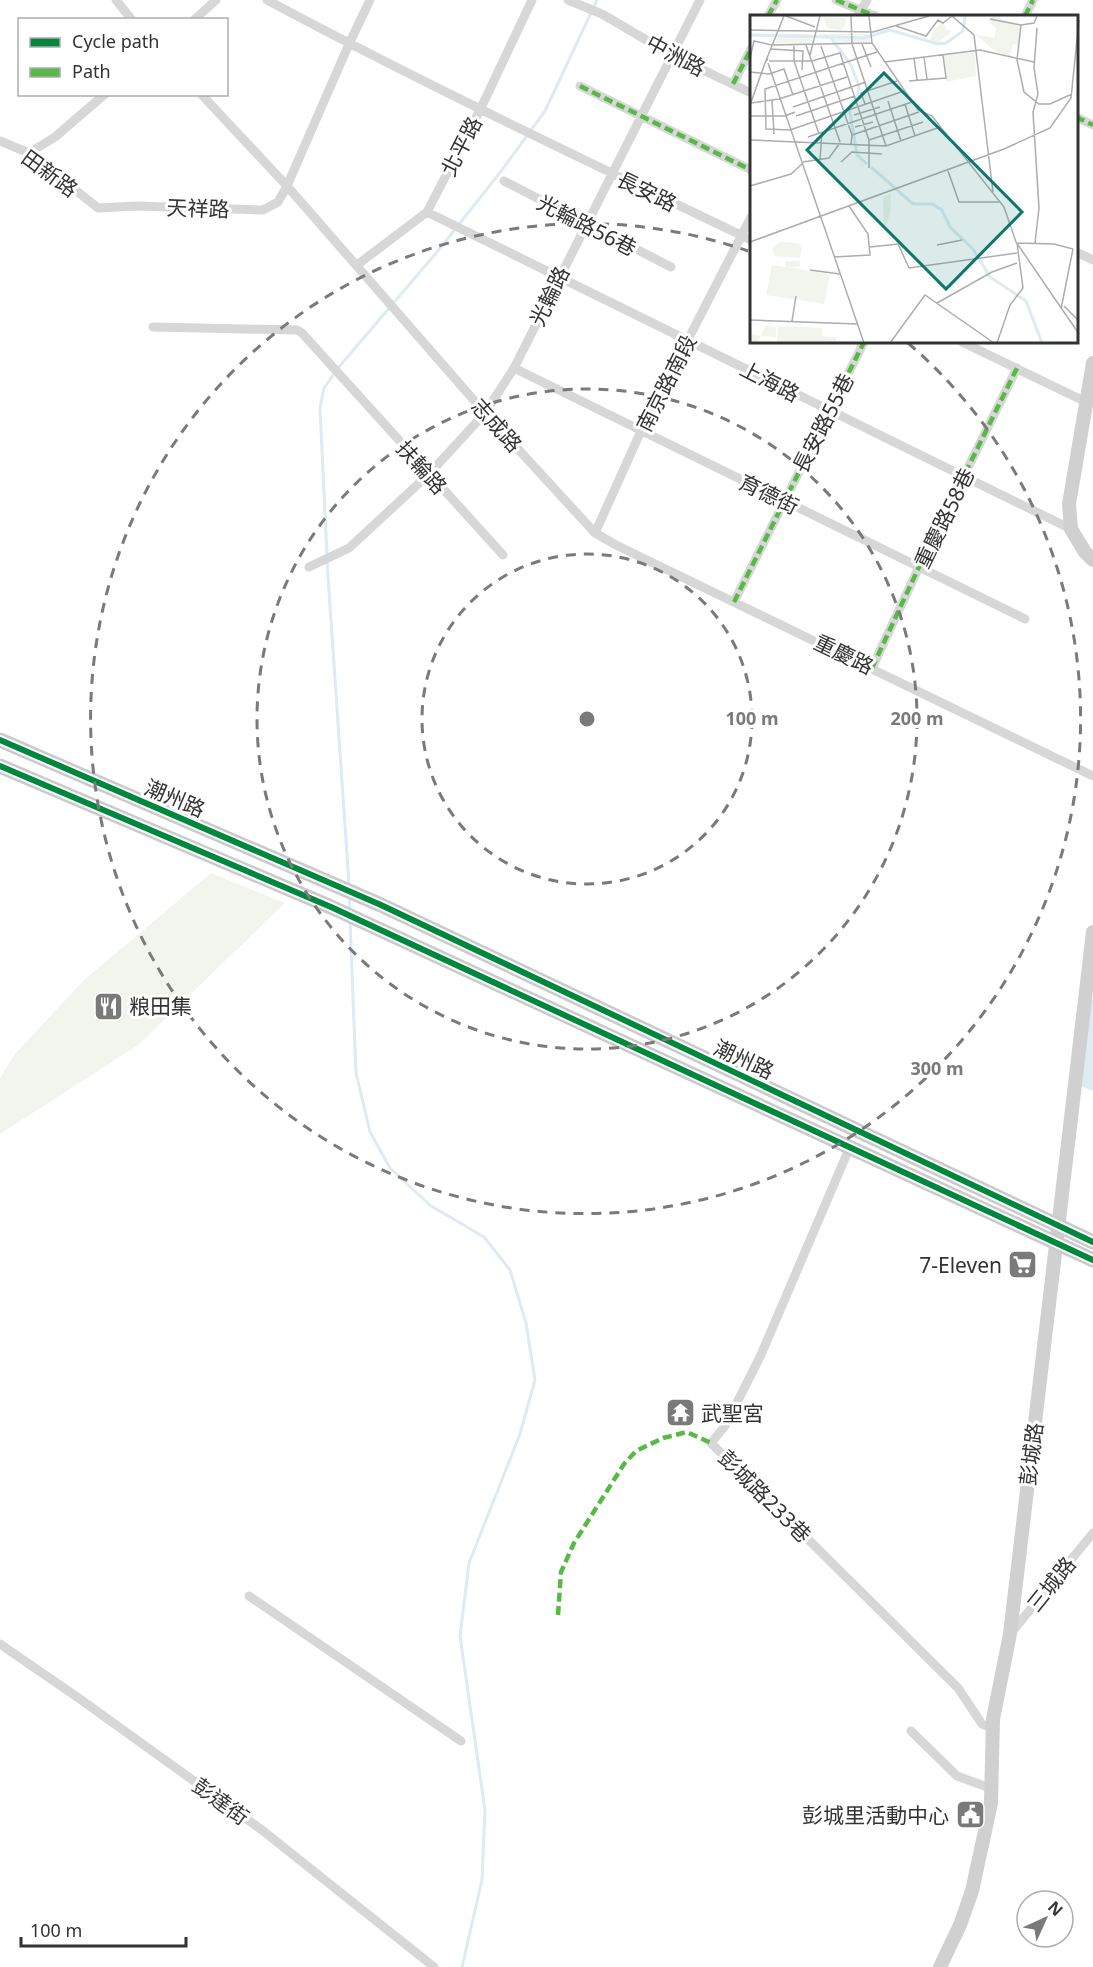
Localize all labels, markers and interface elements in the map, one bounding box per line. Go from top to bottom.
inset map [750,15,1078,344]
legend [18,18,228,96]
street label: 中洲路 [642,28,710,82]
text: Cycle path [72,29,159,53]
text: Path [72,59,111,83]
street label: 北平路 [434,112,488,180]
street label: 田新路 [16,143,84,203]
street label: 長安路 [613,165,681,217]
street label: 光輪路56巷 [533,188,641,262]
street label: 天祥路 [166,193,230,223]
street label: 光輪路 [523,262,575,330]
street label: 南京路南段 [630,330,702,436]
street label: 上海路 [736,354,804,408]
street label: 長安路55巷 [786,369,860,477]
street label: 志成路 [466,392,528,458]
street label: 扶輪路 [391,434,453,500]
street label: 重慶路58巷 [908,463,980,573]
street label: 育德街 [735,468,803,520]
street label: 重慶路 [810,628,878,680]
text: 100 m [725,706,779,730]
text: 200 m [890,706,944,730]
centre of rings [577,709,597,729]
street label: 潮州路 [141,773,209,823]
restaurant icon: 粮田集 [92,990,124,1022]
place label: 粮田集 [129,992,192,1020]
street label: 潮州路 [710,1033,778,1085]
text: 300 m [910,1056,964,1080]
supermarket icon: 7-Eleven [1007,1249,1039,1281]
place label: 7-Eleven [919,1251,1002,1279]
temple icon: 武聖宮 [664,1397,696,1429]
place label: 武聖宮 [701,1399,764,1427]
street label: 彭城路 [1013,1421,1049,1487]
street label: 彭城路233巷 [713,1444,817,1548]
street label: 三城路 [1020,1551,1082,1617]
street label: 彭達街 [187,1771,255,1831]
public building icon: 彭城里活動中心 [954,1799,986,1831]
place label: 彭城里活動中心 [802,1801,949,1829]
north arrow [1015,1889,1075,1949]
text: N [1043,1896,1068,1921]
scale bar [21,1910,186,1948]
text: 100 m [30,1918,82,1942]

